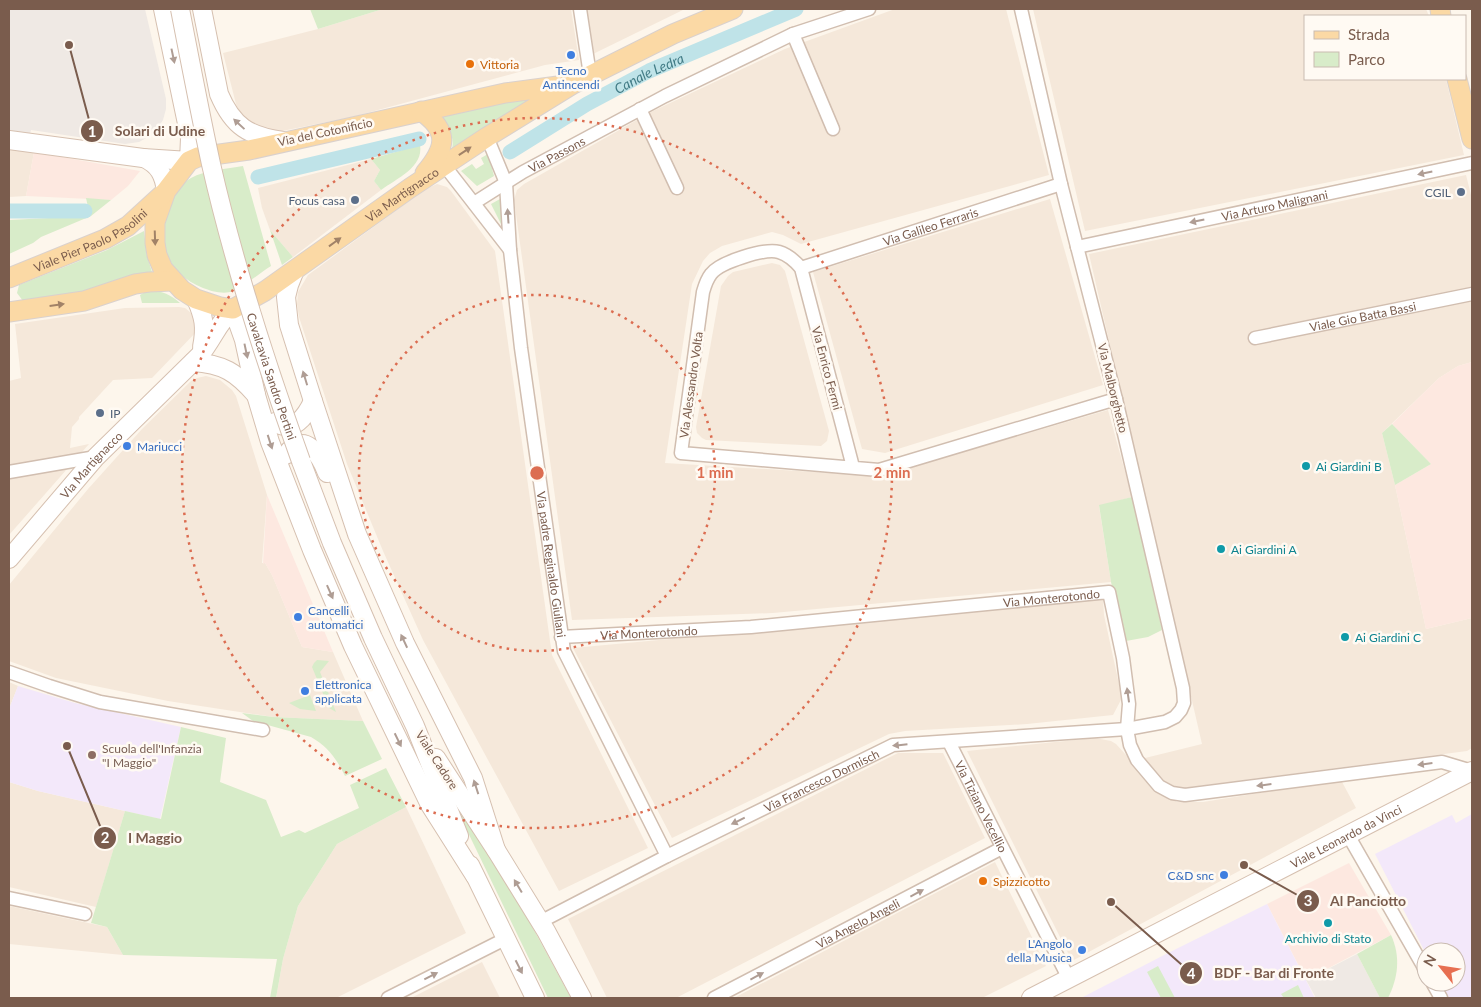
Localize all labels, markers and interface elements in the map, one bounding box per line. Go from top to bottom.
legend [1304,15,1466,80]
text: Strada [1348,25,1390,43]
one-way arrow [169,48,177,64]
marker: Tecno Antincendi [565,49,577,61]
water label: Canale Ledra [611,49,686,97]
text: Parco [1348,50,1385,68]
place label: Vittoria [480,57,519,72]
marker: Vittoria [464,58,476,70]
place label: Tecno Antincendi [542,63,600,92]
street label: Via del Cotonificio [276,115,374,149]
callout: Solari di Udine [80,117,215,146]
one-way arrow [233,118,245,129]
text: 1 [88,122,96,140]
text: Solari di Udine [115,122,206,139]
street label: Via Passons [526,133,587,175]
one-way arrow [458,146,472,156]
street label: Via Martignacco [362,164,441,225]
one-way arrow [1416,169,1432,177]
place label: CGIL [1425,185,1451,200]
street label: Via Arturo Malignani [1220,186,1329,224]
marker: CGIL [1455,186,1467,198]
place label: Focus casa [288,193,345,208]
marker: Focus casa [349,194,361,206]
street label: Via Galileo Ferraris [881,204,980,249]
street label: Viale Pier Paolo Pasolini [31,205,150,275]
one-way arrow [503,208,511,224]
one-way arrow [1190,217,1205,225]
one-way arrow [152,230,160,246]
one-way arrow [328,237,342,247]
street label: Viale Gio Batta Bassi [1308,298,1418,334]
one-way arrow [49,300,65,308]
street label: Cavalcavia Sandro Pertini [244,311,300,442]
street label: Via Enrico Fermi [809,325,845,412]
street label: Via Alessandro Volta [676,331,706,439]
street label: Via Malborghetto [1095,342,1131,435]
one-way arrow [243,344,251,360]
one-way arrow [301,370,309,385]
place label: IP [110,406,121,421]
marker: IP [94,407,106,419]
street label: Via Martignacco [57,428,126,501]
one-way arrow [267,434,274,449]
place label: Mariucci [137,439,182,454]
marker: Mariucci [121,440,133,452]
place label: Ai Giardini B [1316,459,1382,474]
marker: Ai Giardini B [1300,460,1312,472]
text: 1 min [696,463,734,481]
text: 2 min [873,463,911,481]
centre of rings [528,464,546,482]
street label: Via padre Reginaldo Giuliani [534,490,569,638]
place label: Ai Giardini A [1231,542,1298,557]
marker: Ai Giardini A [1215,543,1227,555]
one-way arrow [326,585,334,600]
street label: Via Monterotondo [1002,585,1101,610]
place label: Cancelli automatici [308,603,364,632]
marker: Cancelli automatici [292,611,304,623]
street label: Via Monterotondo [600,622,698,642]
place label: Ai Giardini C [1355,630,1421,645]
marker: Ai Giardini C [1339,631,1351,643]
one-way arrow [400,634,408,648]
place label: Elettronica applicata [315,677,371,706]
marker: Elettronica applicata [299,685,311,697]
one-way arrow [1124,686,1132,702]
street label: Viale Cadore [412,728,462,792]
one-way arrow [395,733,403,747]
place label: Scuola dell'Infanzia "I Maggio" [102,741,202,770]
one-way arrow [892,741,908,749]
street label: Via Francesco Dormisch [761,746,881,815]
marker: Scuola dell'Infanzia "I Maggio" [86,749,98,761]
street label: Via Tiziano Vecellio [952,758,1011,855]
one-way arrow [1417,760,1433,768]
one-way arrow [471,779,479,794]
one-way arrow [1255,781,1271,789]
street label: Viale Leonardo da Vinci [1288,801,1404,871]
one-way arrow [731,817,745,825]
callout: I Maggio [93,823,192,852]
text: 2 [101,828,110,846]
text: I Maggio [128,829,182,846]
place label: C&D snc [1168,868,1214,883]
marker: C&D snc [1218,869,1230,881]
place label: Spizzicotto [993,874,1050,889]
marker: Spizzicotto [977,875,989,887]
one-way arrow [514,879,523,892]
callout: Al Panciotto [1295,887,1416,916]
one-way arrow [910,888,923,897]
text: 3 [1304,891,1312,909]
text: Al Panciotto [1329,892,1406,909]
street label: Via Angelo Angeli [813,895,902,951]
marker: Archivio di Stato [1322,917,1334,929]
place label: Archivio di Stato [1285,931,1372,946]
place label: L'Angolo della Musica [1007,936,1072,965]
north arrow [1416,942,1466,992]
marker: L'Angolo della Musica [1076,944,1088,956]
text: N [1419,951,1439,969]
callout: BDF - Bar di Fronte [1179,959,1344,988]
one-way arrow [515,960,523,974]
text: 4 [1187,964,1196,982]
text: BDF - Bar di Fronte [1214,964,1334,981]
one-way arrow [424,972,438,980]
one-way arrow [750,972,764,980]

